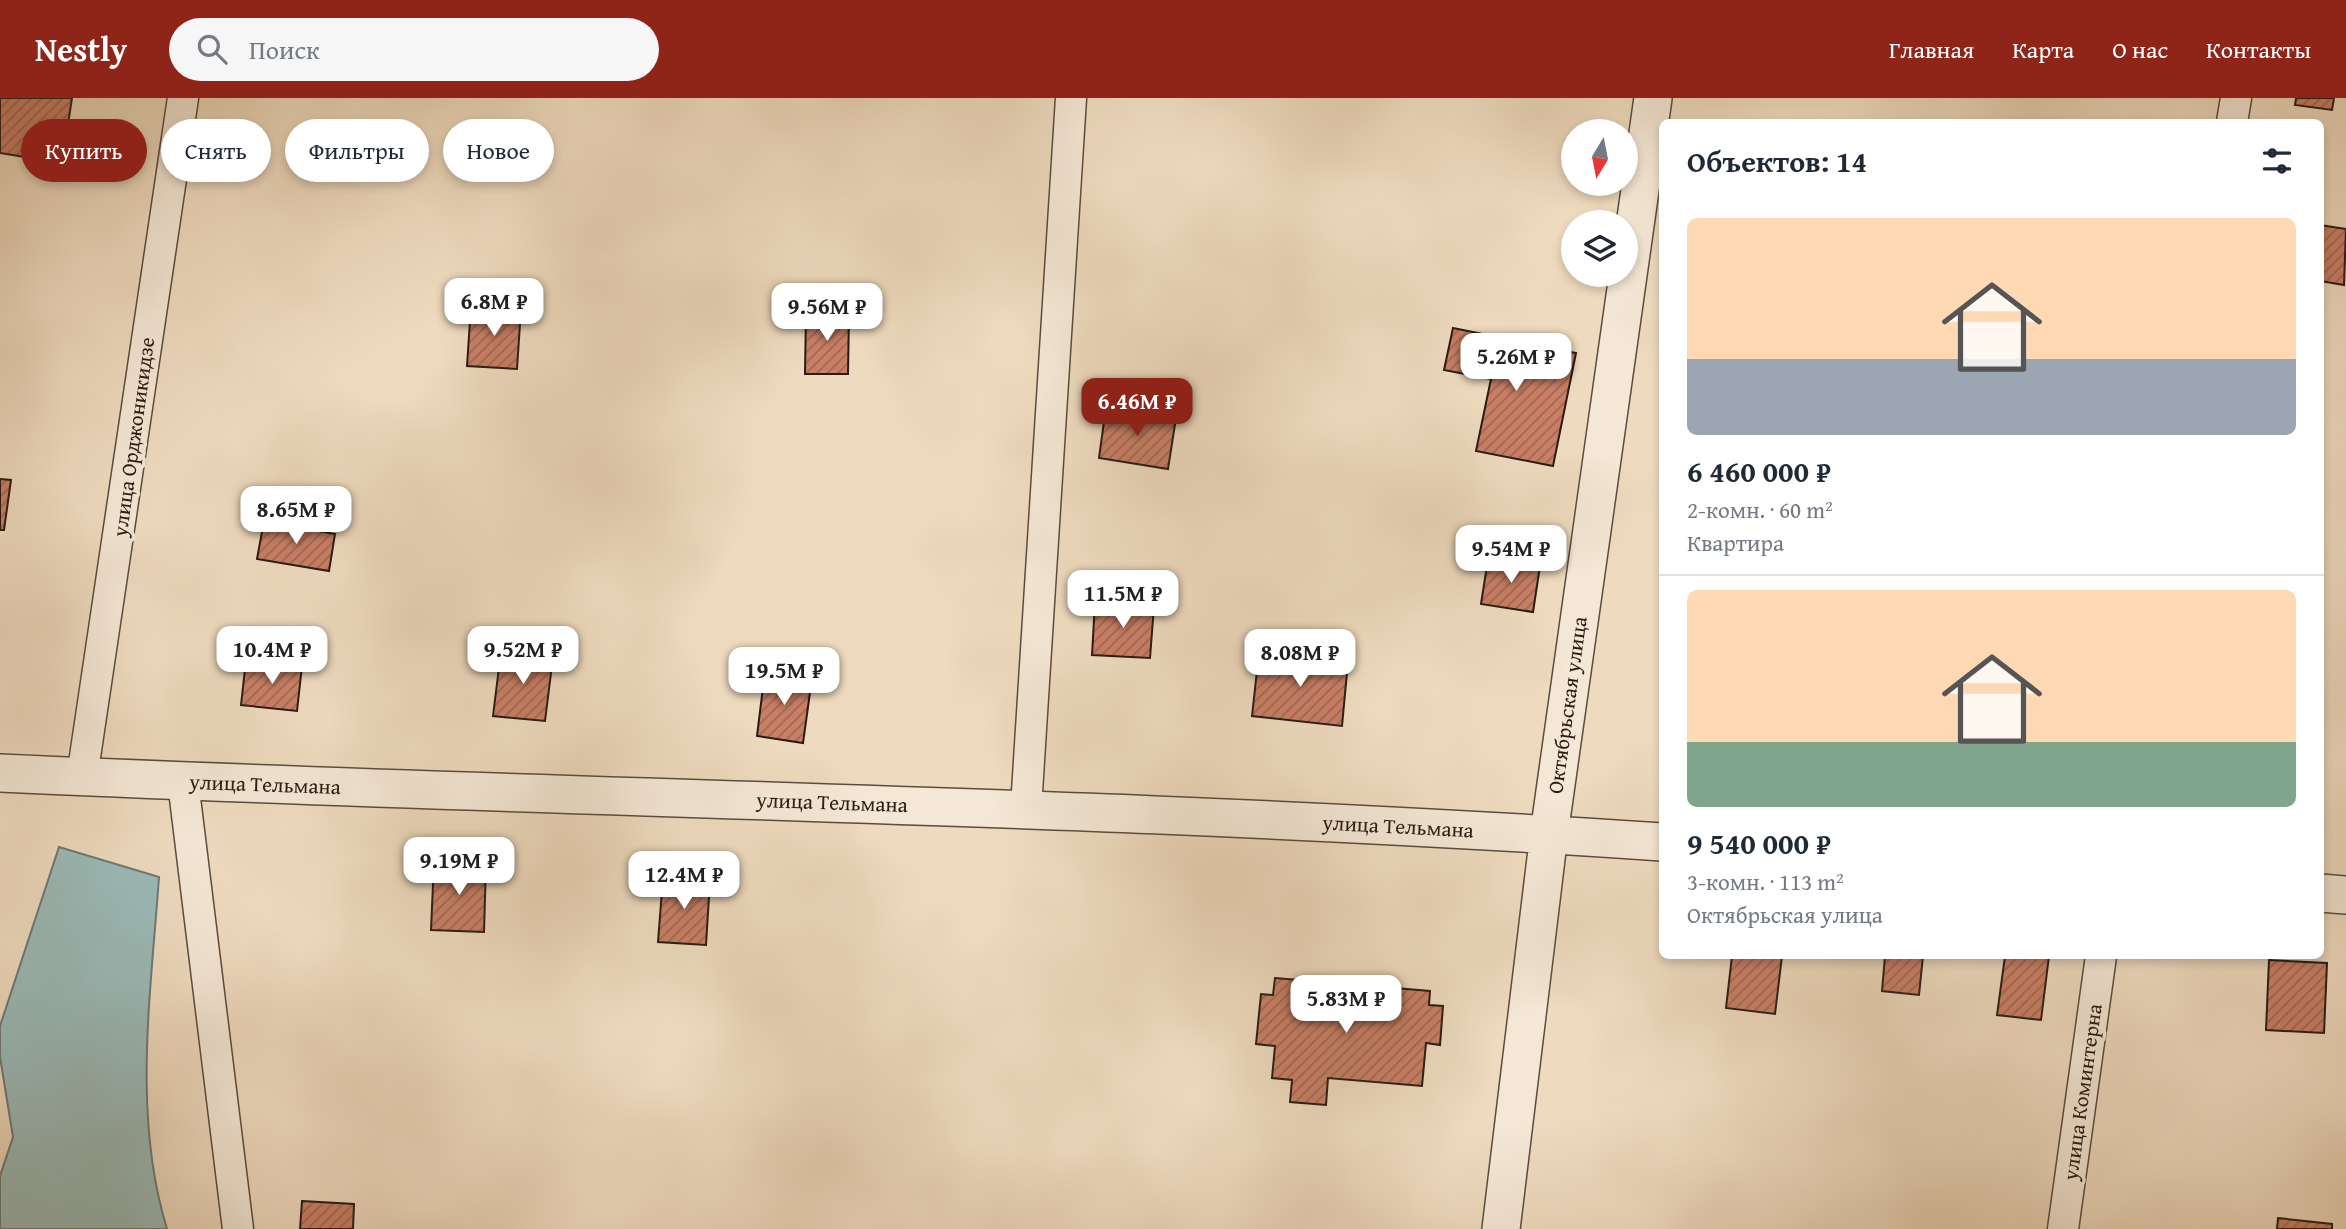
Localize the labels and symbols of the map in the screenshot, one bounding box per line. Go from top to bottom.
north arrow [1561,119,1638,196]
pin: 6.8M ₽ [437,278,551,338]
pin: 9.56M ₽ [762,284,892,343]
pin: 5.26M ₽ [1451,334,1581,393]
street label: улица Орджоникидзе [103,335,162,540]
pin: 6.46M ₽ [1072,378,1202,438]
pin: 8.65M ₽ [231,486,361,546]
pin: 9.54M ₽ [1446,526,1576,585]
pin: 11.5M ₽ [1058,570,1188,630]
street label: Октябрьская улица [1539,614,1595,796]
pin: 10.4M ₽ [207,626,337,686]
pin: 9.52M ₽ [458,626,588,686]
pin: 8.08M ₽ [1235,630,1365,689]
pin: 19.5M ₽ [719,648,849,707]
street label: улица Тельмана [188,766,341,802]
street label: улица Тельмана [755,784,908,820]
street label: улица Тельмана [1320,807,1475,845]
pin: 9.19M ₽ [394,838,524,897]
pin: 12.4M ₽ [619,852,749,911]
pin: 5.83M ₽ [1281,976,1411,1035]
street label: улица Коминтерна [2054,1002,2110,1183]

